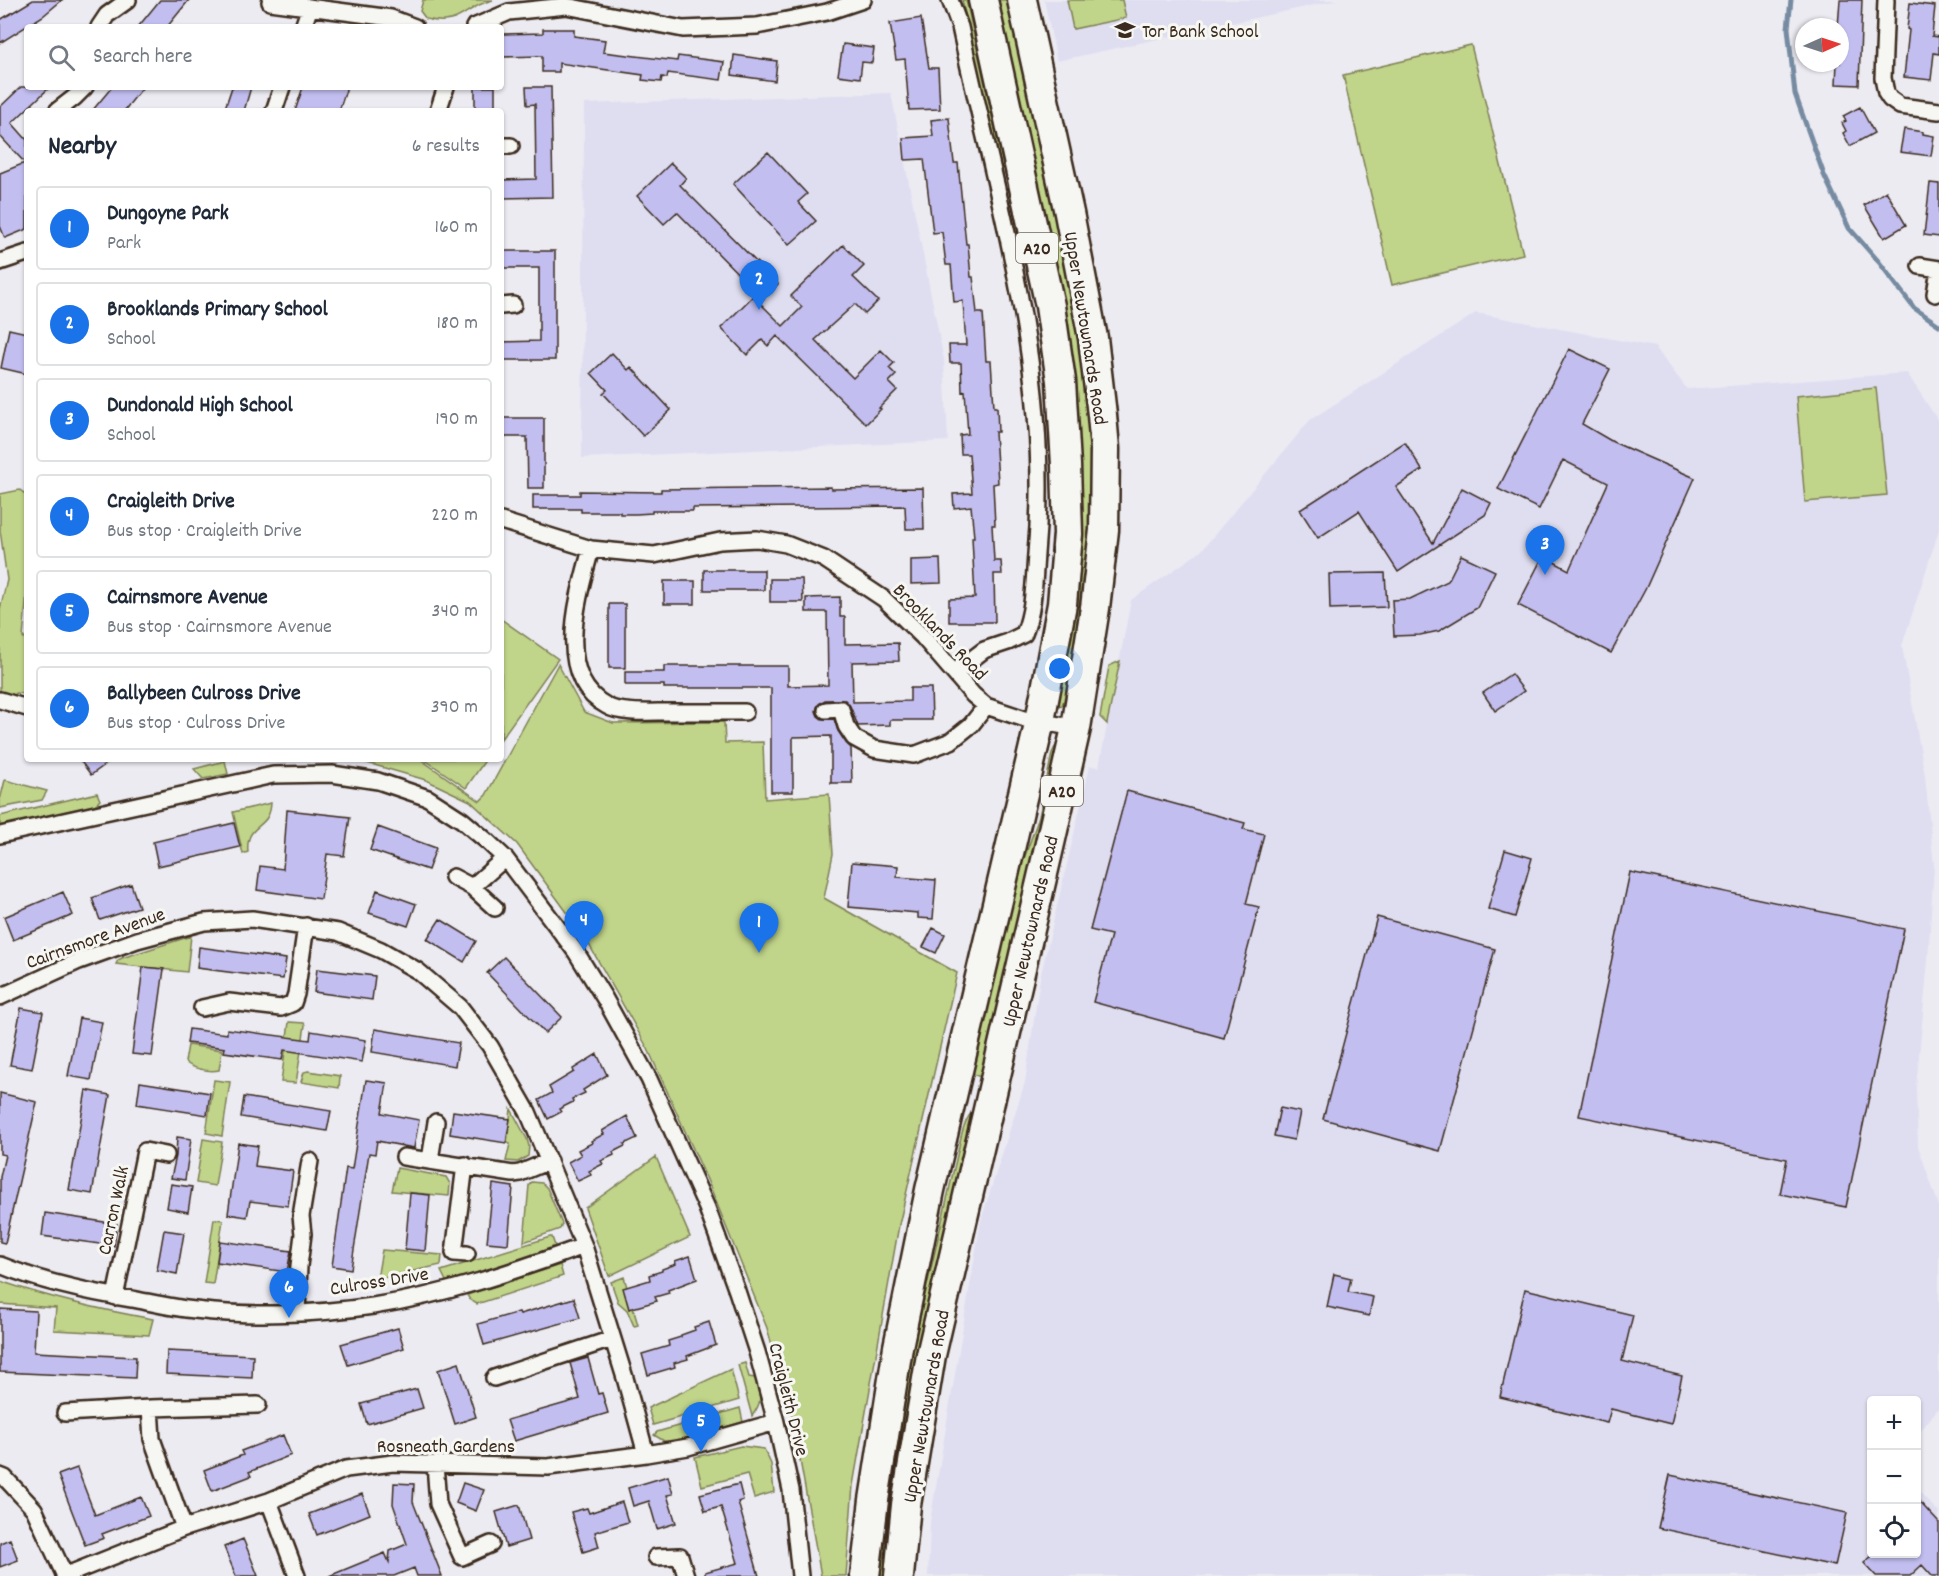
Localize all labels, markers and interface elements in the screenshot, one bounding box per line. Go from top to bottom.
school or university icon: Tor Bank School [1113,18,1137,42]
north arrow [1795,18,1849,72]
place label: Tor Bank School [1142,19,1259,47]
search box [24,24,504,90]
icon: search [45,41,78,74]
text: Search here [93,42,192,73]
text: Nearby [48,129,116,166]
text: 6 results [412,133,480,161]
text: Dungoyne Park [107,199,229,230]
text: 1 [67,214,72,242]
text: 160 m [435,214,478,242]
text: Park [107,230,141,258]
street label: Upper Newtownards Road [1055,230,1113,427]
road number: A20 [1016,233,1058,263]
pin: 2 [740,260,778,310]
text: Brooklands Primary School [107,295,328,326]
text: 2 [65,310,74,338]
text: 180 m [436,310,478,338]
text: School [107,326,156,354]
text: Dundonald High School [107,391,293,422]
text: 3 [65,406,74,434]
text: 190 m [435,406,478,434]
text: School [107,422,156,450]
text: Craigleith Drive [107,487,235,518]
text: 4 [65,502,74,530]
text: 220 m [431,502,478,530]
text: Bus stop · Craigleith Drive [107,518,302,546]
pin: 3 [1526,526,1564,575]
street label: Brooklands Road [885,578,993,688]
text: Cairnsmore Avenue [107,583,268,614]
text: 5 [65,598,74,626]
text: 340 m [432,598,478,626]
text: Bus stop · Cairnsmore Avenue [107,614,332,642]
your location [1045,654,1074,683]
text: Ballybeen Culross Drive [107,679,301,710]
text: 6 [65,694,74,722]
text: 390 m [431,694,478,722]
text: Bus stop · Culross Drive [107,710,285,738]
road number: A20 [1041,776,1083,806]
street label: Upper Newtownards Road [996,833,1068,1030]
street label: Cairnsmore Avenue [23,902,170,978]
pin: 4 [564,902,604,951]
pin: 1 [740,904,778,953]
street label: Carron Walk [92,1163,138,1258]
street label: Culross Drive [328,1261,431,1305]
pin: 6 [270,1268,308,1318]
street label: Upper Newtownards Road [897,1308,959,1505]
street label: Craigleith Drive [759,1340,815,1460]
map controls [1867,1396,1921,1558]
button: + [1867,1396,1921,1450]
pin: 5 [682,1402,720,1452]
street label: Rosneath Gardens [377,1434,515,1462]
button: − [1867,1450,1921,1504]
button: locate [1867,1504,1921,1558]

